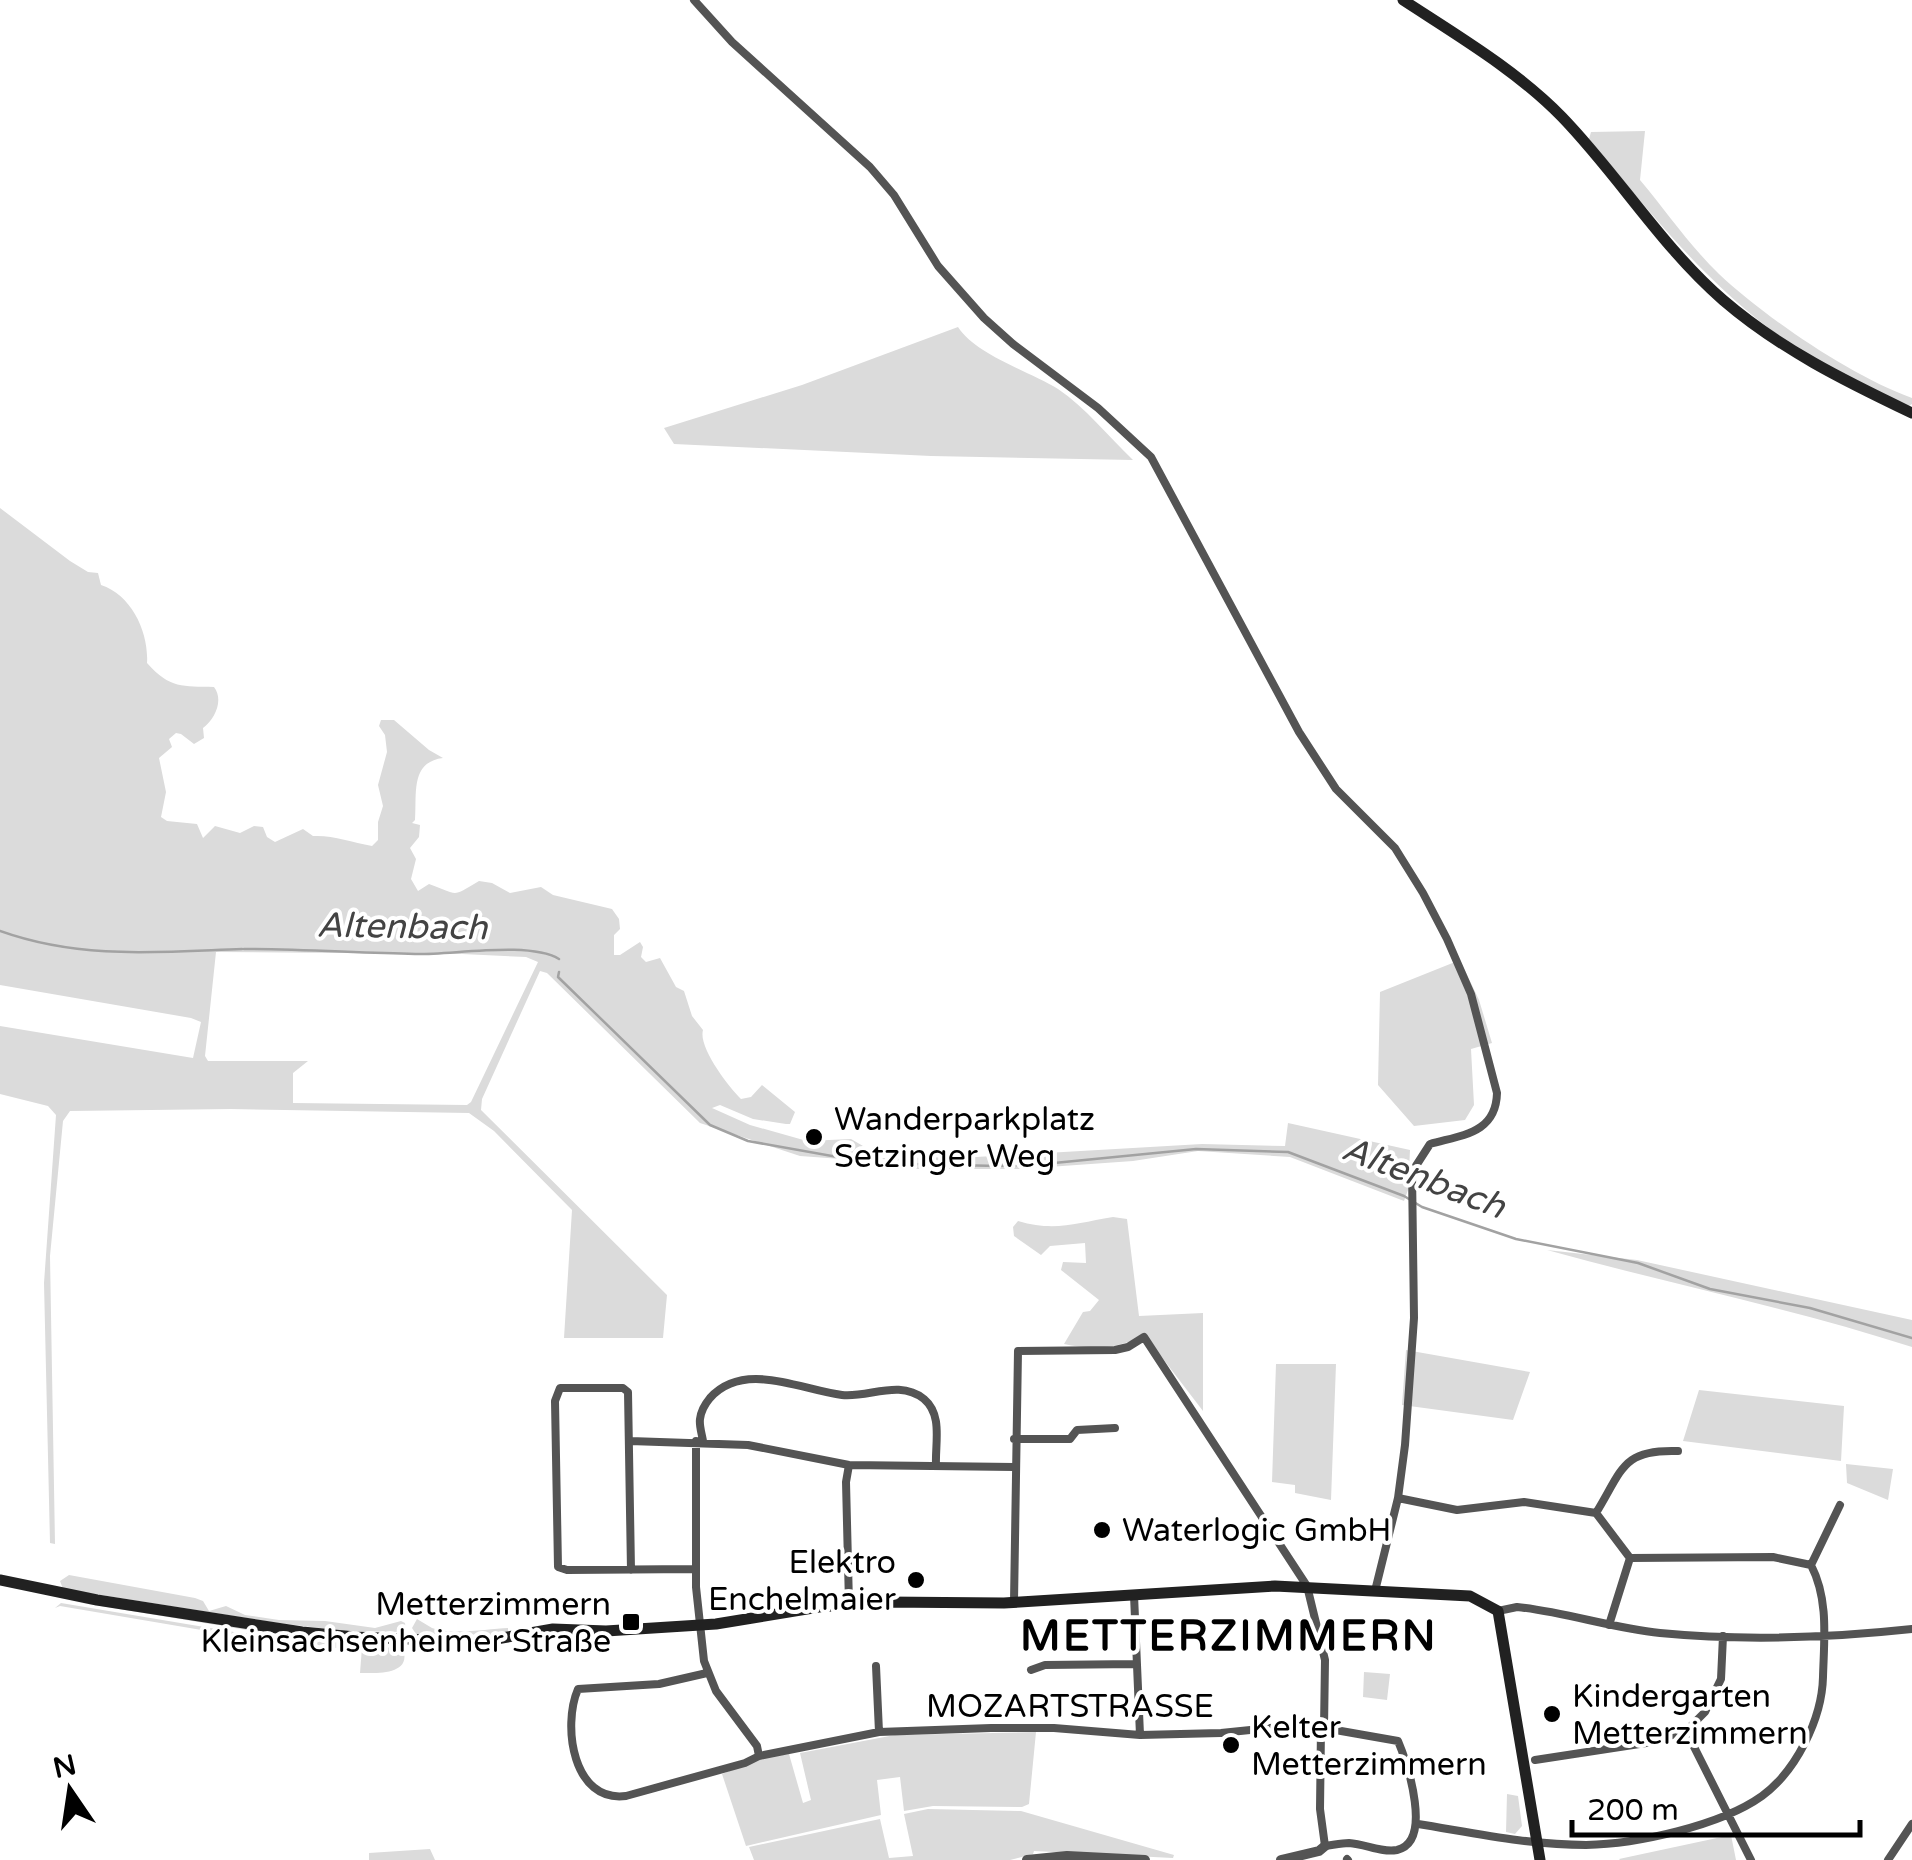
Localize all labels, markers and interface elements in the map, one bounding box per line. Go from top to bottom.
water label: Altenbach [316,905,489,950]
place label: Wanderparkplatz Setzinger Weg [834,1101,1095,1176]
marker: Wanderparkplatz Setzinger Weg [803,1126,825,1148]
water label: Altenbach [1336,1128,1512,1229]
place label: Waterlogic GmbH [1122,1512,1392,1550]
marker: Waterlogic GmbH [1091,1519,1113,1541]
place label: Elektro Enchelmaier [708,1544,897,1619]
marker: Elektro Enchelmaier [905,1569,927,1591]
place label: Metterzimmern Kleinsachsenheimer Straße [201,1586,611,1661]
marker: Metterzimmern Kleinsachsenheimer Straße [620,1611,642,1633]
district label: METTERZIMMERN [1020,1611,1438,1662]
place label: Kindergarten Metterzimmern [1572,1678,1808,1753]
street label: MOZARTSTRASSE [926,1688,1214,1726]
marker: Kindergarten Metterzimmern [1541,1703,1563,1725]
place label: Kelter Metterzimmern [1251,1709,1487,1784]
marker: Kelter Metterzimmern [1220,1734,1242,1756]
north arrow [20,1740,120,1840]
text: N [50,1748,79,1786]
scale bar [1572,1775,1860,1837]
text: 200 m [1587,1792,1679,1829]

